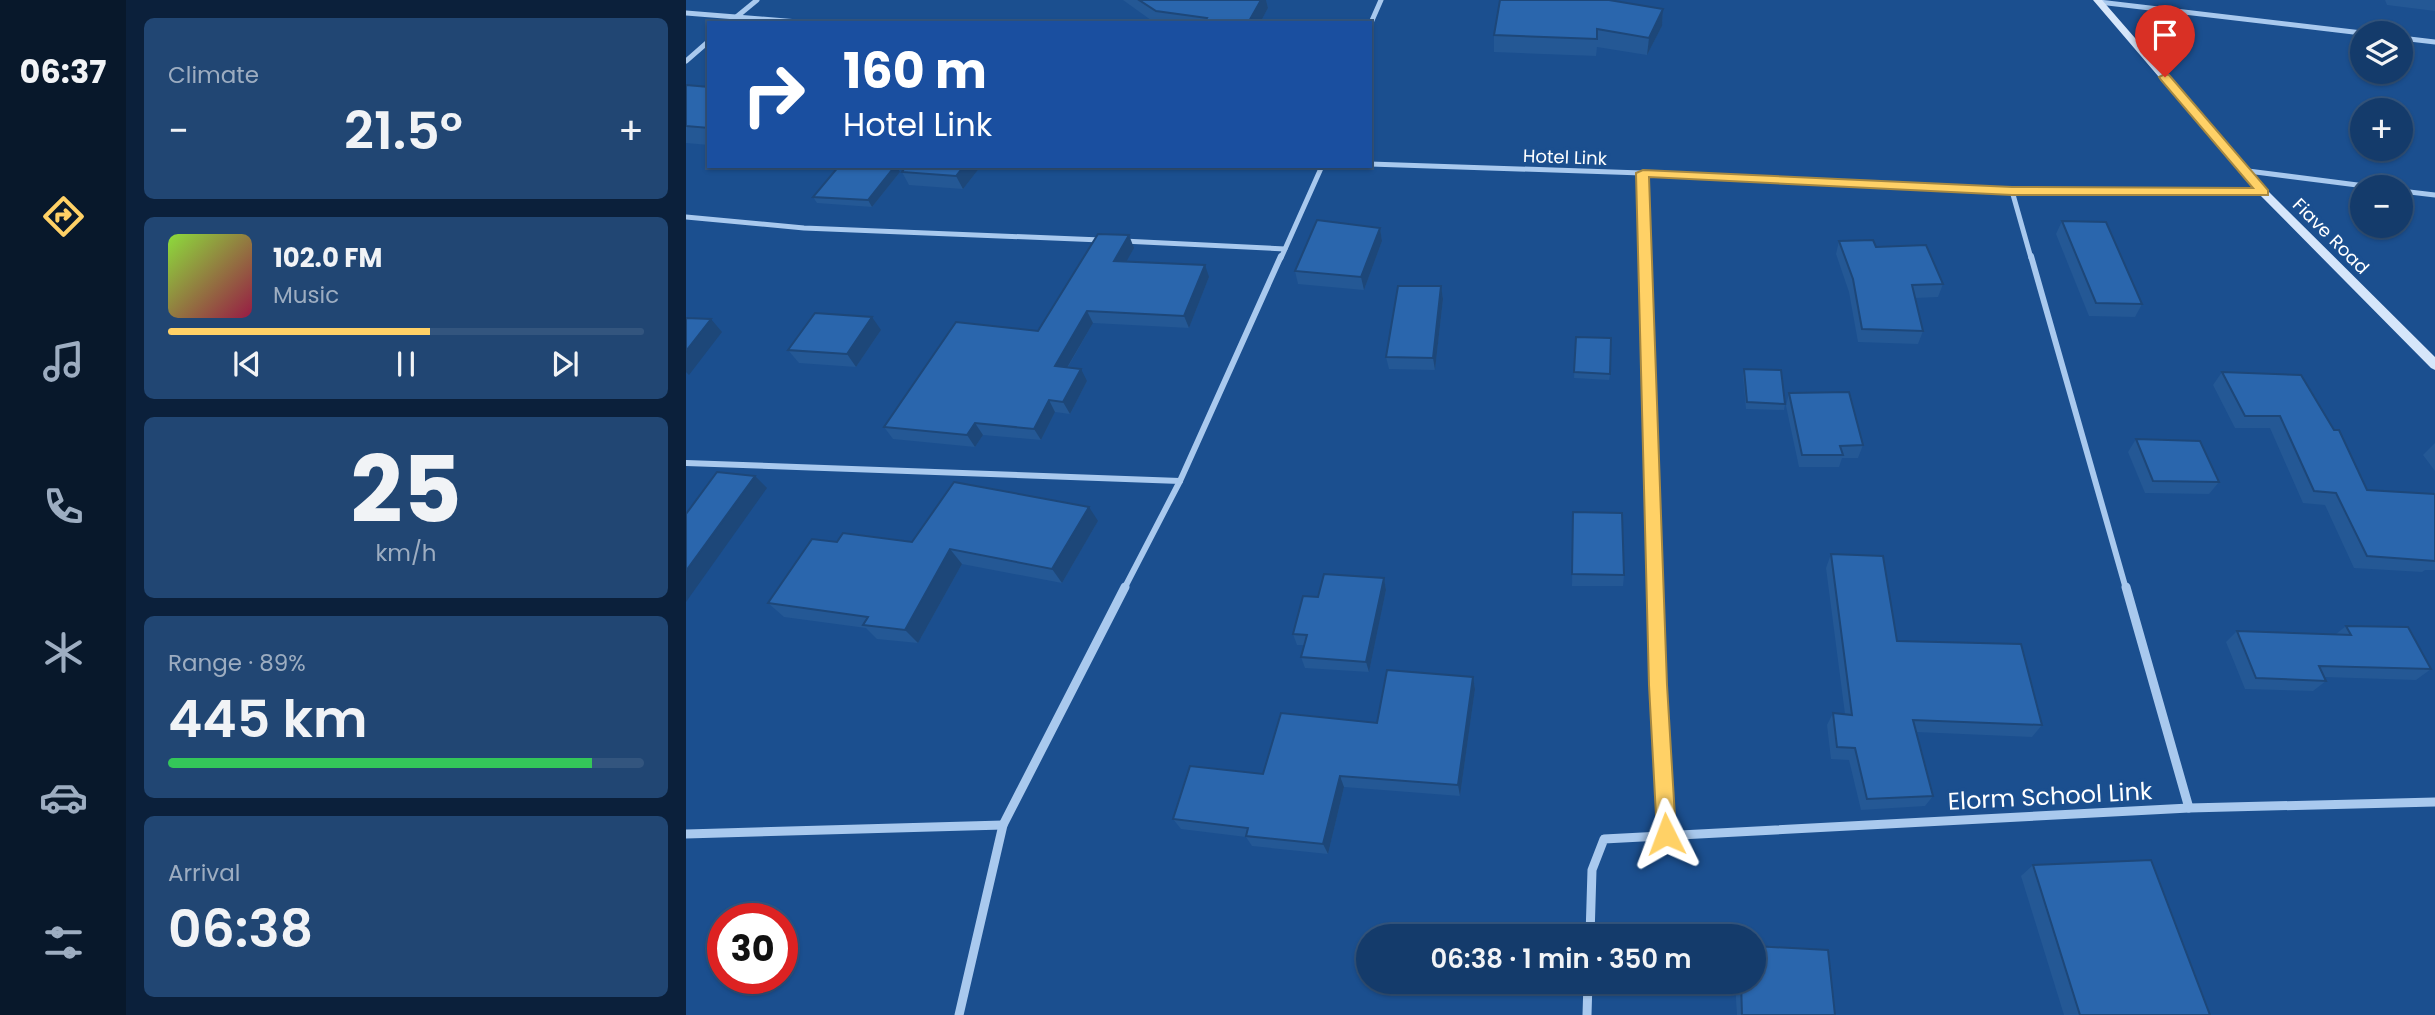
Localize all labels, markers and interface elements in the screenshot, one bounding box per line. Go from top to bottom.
pin [2135,5,2195,77]
icon: arrive [2146,16,2184,54]
map controls [2350,21,2413,238]
button: layers [2350,21,2413,84]
text: 160 m [843,37,987,105]
text: 06:37 [20,49,106,94]
icon: right [728,49,819,140]
text: Climate [168,59,259,91]
text: 21.5° [344,94,463,167]
button: + [2350,98,2413,161]
text: Hotel Link [843,102,992,147]
text: − [168,104,189,157]
text: + [618,104,644,157]
street label: Hotel Link [1523,143,1608,171]
button: − [2350,175,2413,238]
icon: directions [39,192,88,241]
street label: Fiave Road [2287,192,2375,280]
text: 102.0 FM [273,240,382,276]
text: Music [273,279,339,311]
icon: music [39,337,88,386]
icon: previous [228,345,266,383]
icon: pause [387,345,425,383]
icon: next [546,345,584,383]
text: 25 [350,426,462,554]
icon: phone [39,482,88,531]
text: km/h [375,537,437,569]
icon: climate [39,628,88,677]
text: Range · 89% [168,647,306,679]
text: 445 km [168,682,367,755]
icon: car [39,773,88,822]
street label: Elorm School Link [1947,774,2154,818]
position arrow [1629,797,1703,871]
text: Arrival [168,857,240,889]
text: 06:38 [168,892,313,965]
speed limit sign: 30 [707,903,798,994]
icon: filters [39,918,88,967]
text: 06:38 · 1 min · 350 m [1430,941,1692,977]

